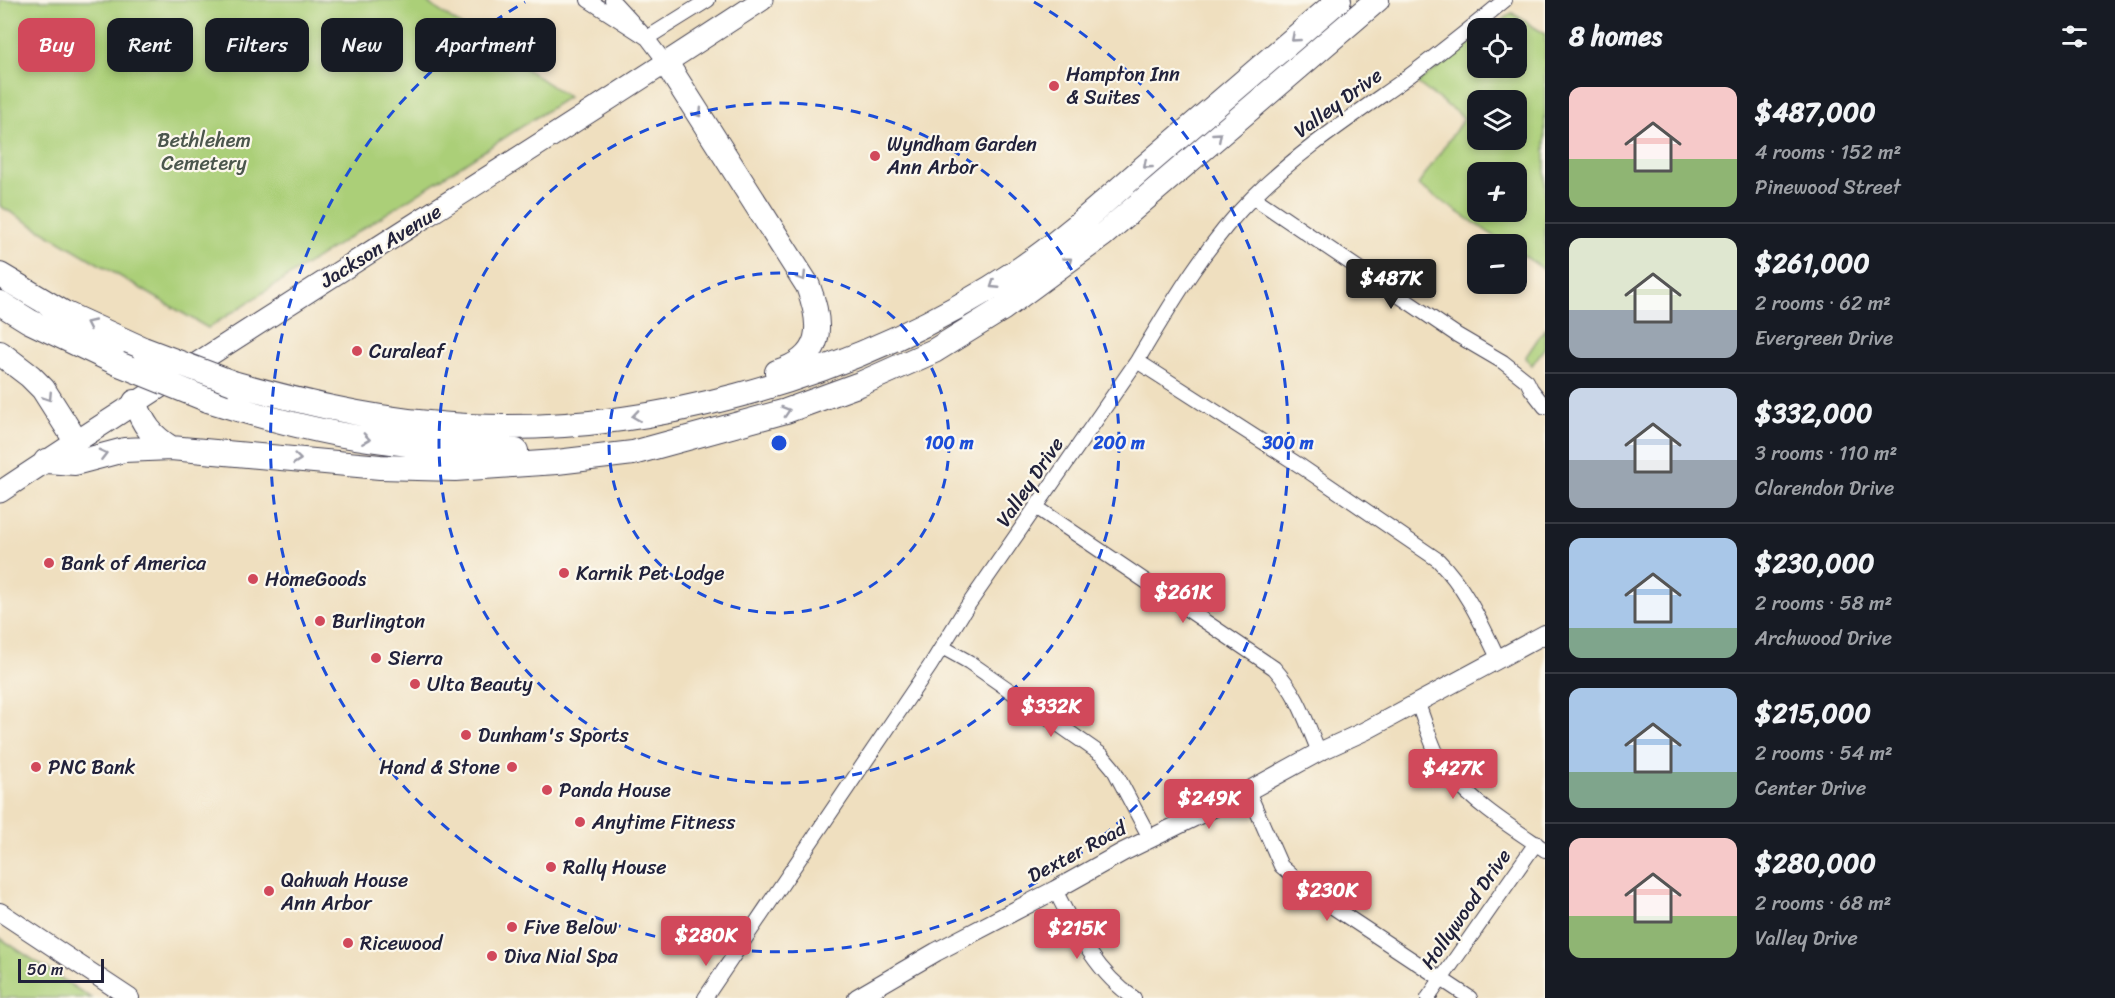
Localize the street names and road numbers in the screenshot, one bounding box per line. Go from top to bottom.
street label: Valley Drive [1286,59,1390,147]
street label: Jackson Avenue [312,195,449,298]
street label: Valley Drive [987,430,1073,534]
street label: Dexter Road [1021,811,1134,893]
street label: Hollywood Drive [1411,841,1521,977]

